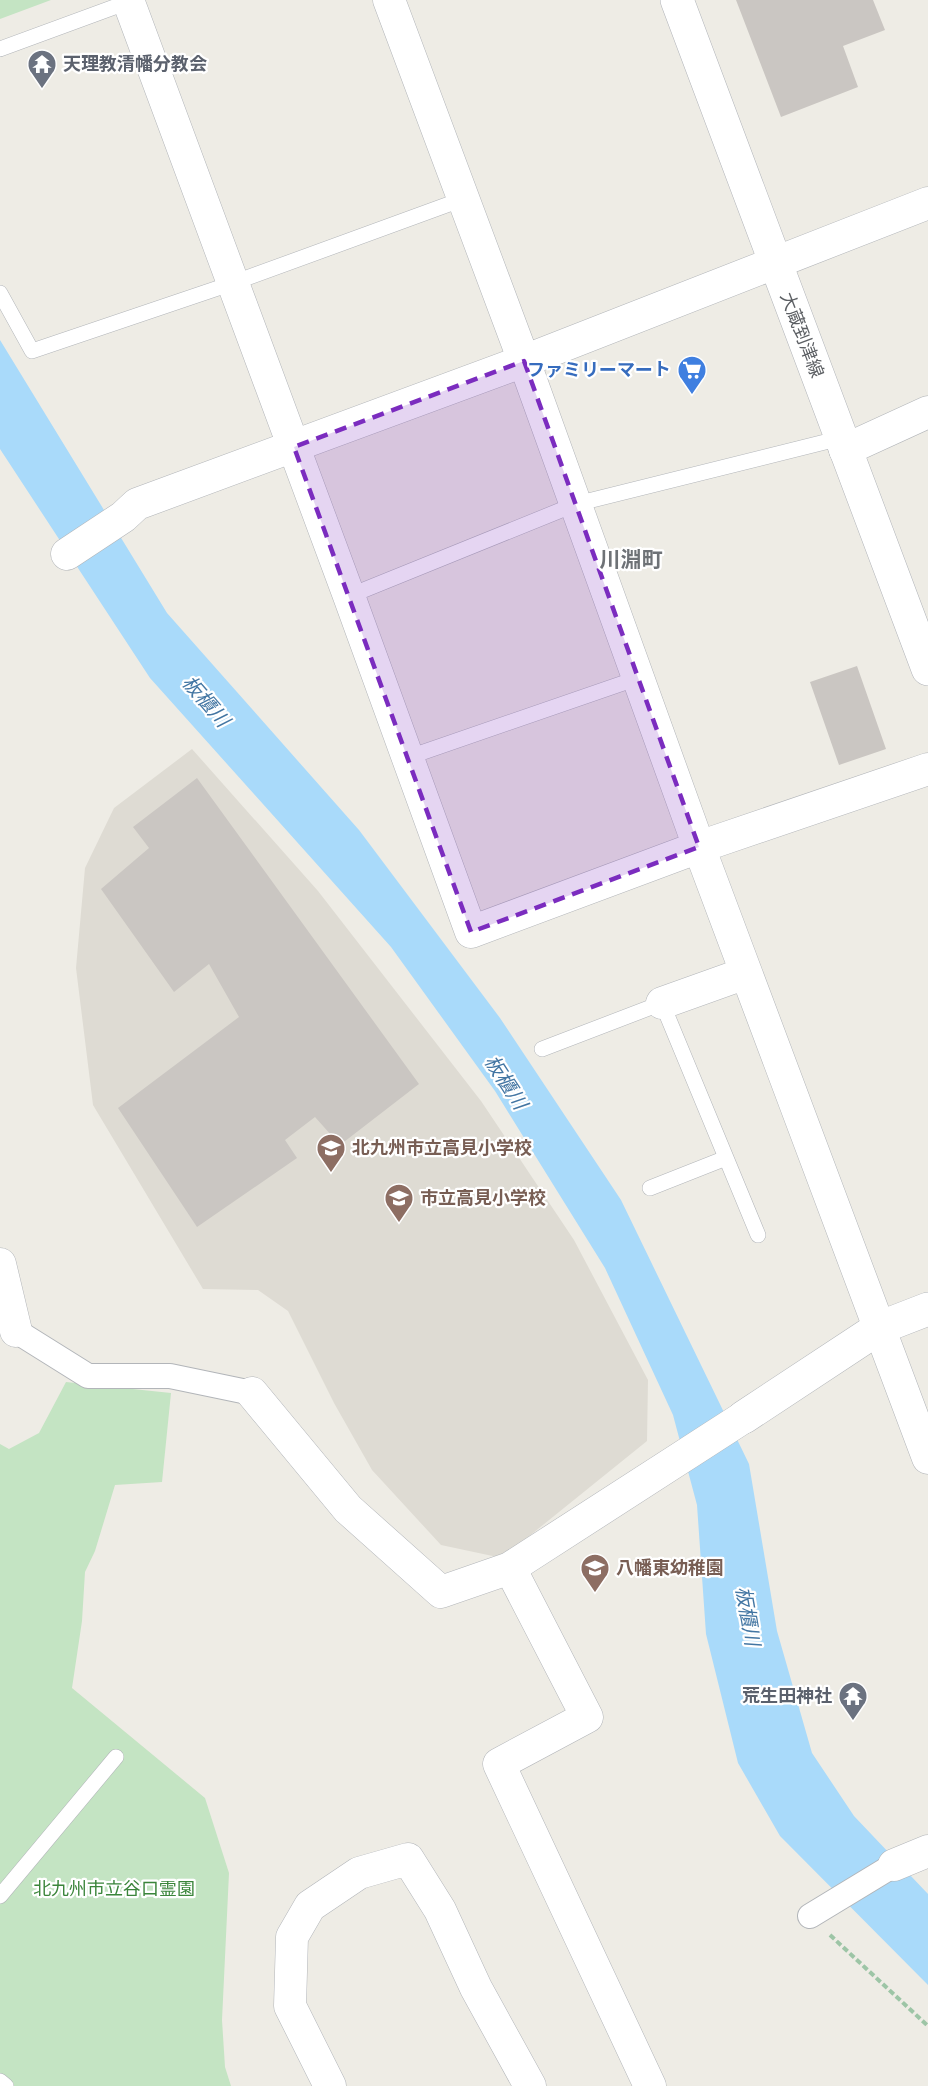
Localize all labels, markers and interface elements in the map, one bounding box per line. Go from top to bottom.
temple icon: 天理教清幡分教会 [26,48,58,90]
place label: 天理教清幡分教会 [63,53,207,74]
street label: 大蔵到津線 [777,289,828,381]
supermarket icon: ファミリーマート [676,354,708,396]
place label: ファミリーマート [527,359,671,380]
district label: 川淵町 [600,548,663,572]
water label: 板櫃川 [177,670,236,733]
water label: 板櫃川 [480,1050,533,1115]
school or university icon: 北九州市立高見小学校 [315,1132,347,1174]
place label: 北九州市立高見小学校 [352,1137,532,1158]
school or university icon: 市立高見小学校 [383,1182,415,1224]
place label: 市立高見小学校 [420,1187,546,1208]
school or university icon: 八幡東幼稚園 [579,1552,611,1594]
place label: 八幡東幼稚園 [616,1557,724,1578]
water label: 板櫃川 [731,1584,765,1650]
temple icon: 荒生田神社 [837,1680,869,1722]
place label: 荒生田神社 [742,1685,832,1706]
park label: 北九州市立谷口霊園 [33,1878,195,1899]

